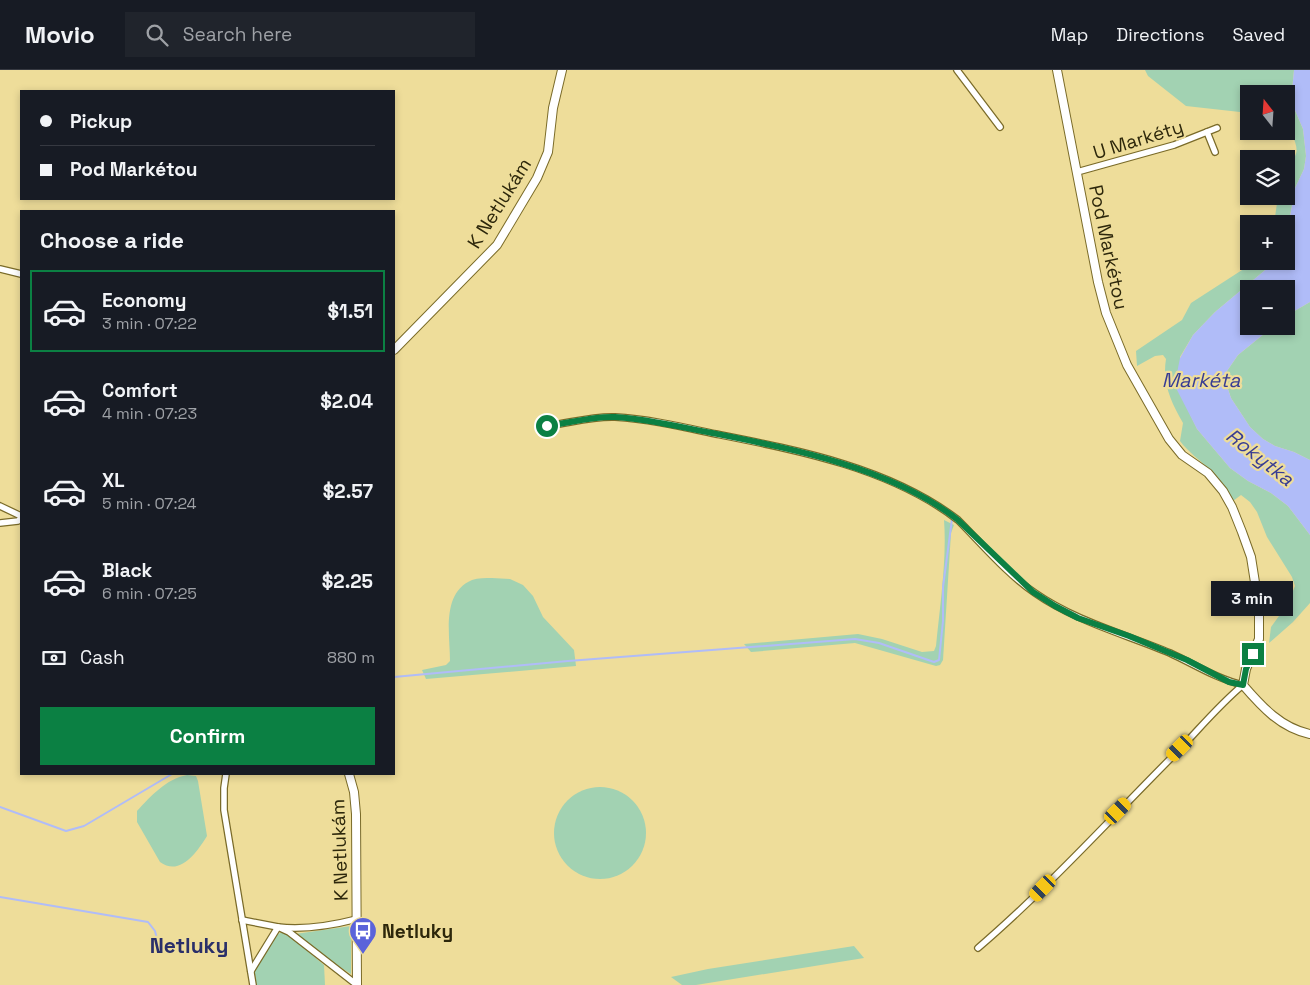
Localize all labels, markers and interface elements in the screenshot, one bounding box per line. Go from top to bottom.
search box [125,12,475,57]
text: Movio [25,19,95,50]
icon: search [143,21,171,49]
text: Search here [183,22,292,47]
text: Map [1051,23,1088,46]
text: Directions [1116,23,1205,46]
text: Saved [1233,23,1285,46]
north arrow [1240,85,1295,140]
map controls [1240,85,1295,335]
text: Pickup [70,109,132,134]
street label: U Markéty [1090,114,1186,165]
button: layers [1240,150,1295,205]
street label: K Netlukám [462,153,537,253]
text: Pod Markétou [70,157,198,182]
street label: Pod Markétou [1083,182,1134,312]
button: + [1240,215,1295,270]
text: Choose a ride [40,226,184,254]
button: − [1240,280,1295,335]
text: Economy [102,288,186,313]
icon: car [42,289,87,334]
text: $1.51 [328,299,373,324]
text: 3 min · 07:22 [102,313,197,334]
water label: Markéta [1162,367,1241,393]
text: Comfort [102,378,178,403]
icon: car [42,379,87,424]
text: $2.04 [320,389,373,414]
text: 4 min · 07:23 [102,403,197,424]
route start [536,415,558,437]
water label: Rokytka [1221,422,1300,492]
text: XL [102,468,125,493]
icon: car [42,469,87,514]
text: $2.57 [323,479,373,504]
text: 5 min · 07:24 [102,493,197,514]
text: Black [102,558,152,583]
icon: car [42,559,87,604]
text: $2.25 [322,569,373,594]
callout: 3 min [1212,582,1294,616]
text: 6 min · 07:25 [102,583,197,604]
text: 3 min [1231,588,1273,609]
route end [1242,643,1264,665]
icon: cash [40,644,68,672]
text: Cash [80,645,125,670]
text: 880 m [327,647,375,668]
button: Confirm [40,707,375,765]
car [1164,732,1195,764]
car [1102,795,1133,827]
street label: K Netlukám [325,798,354,902]
car [1027,872,1058,904]
bus stop icon: Netluky [348,916,378,955]
place label: Netluky [382,919,453,944]
district label: Netluky [150,932,228,959]

